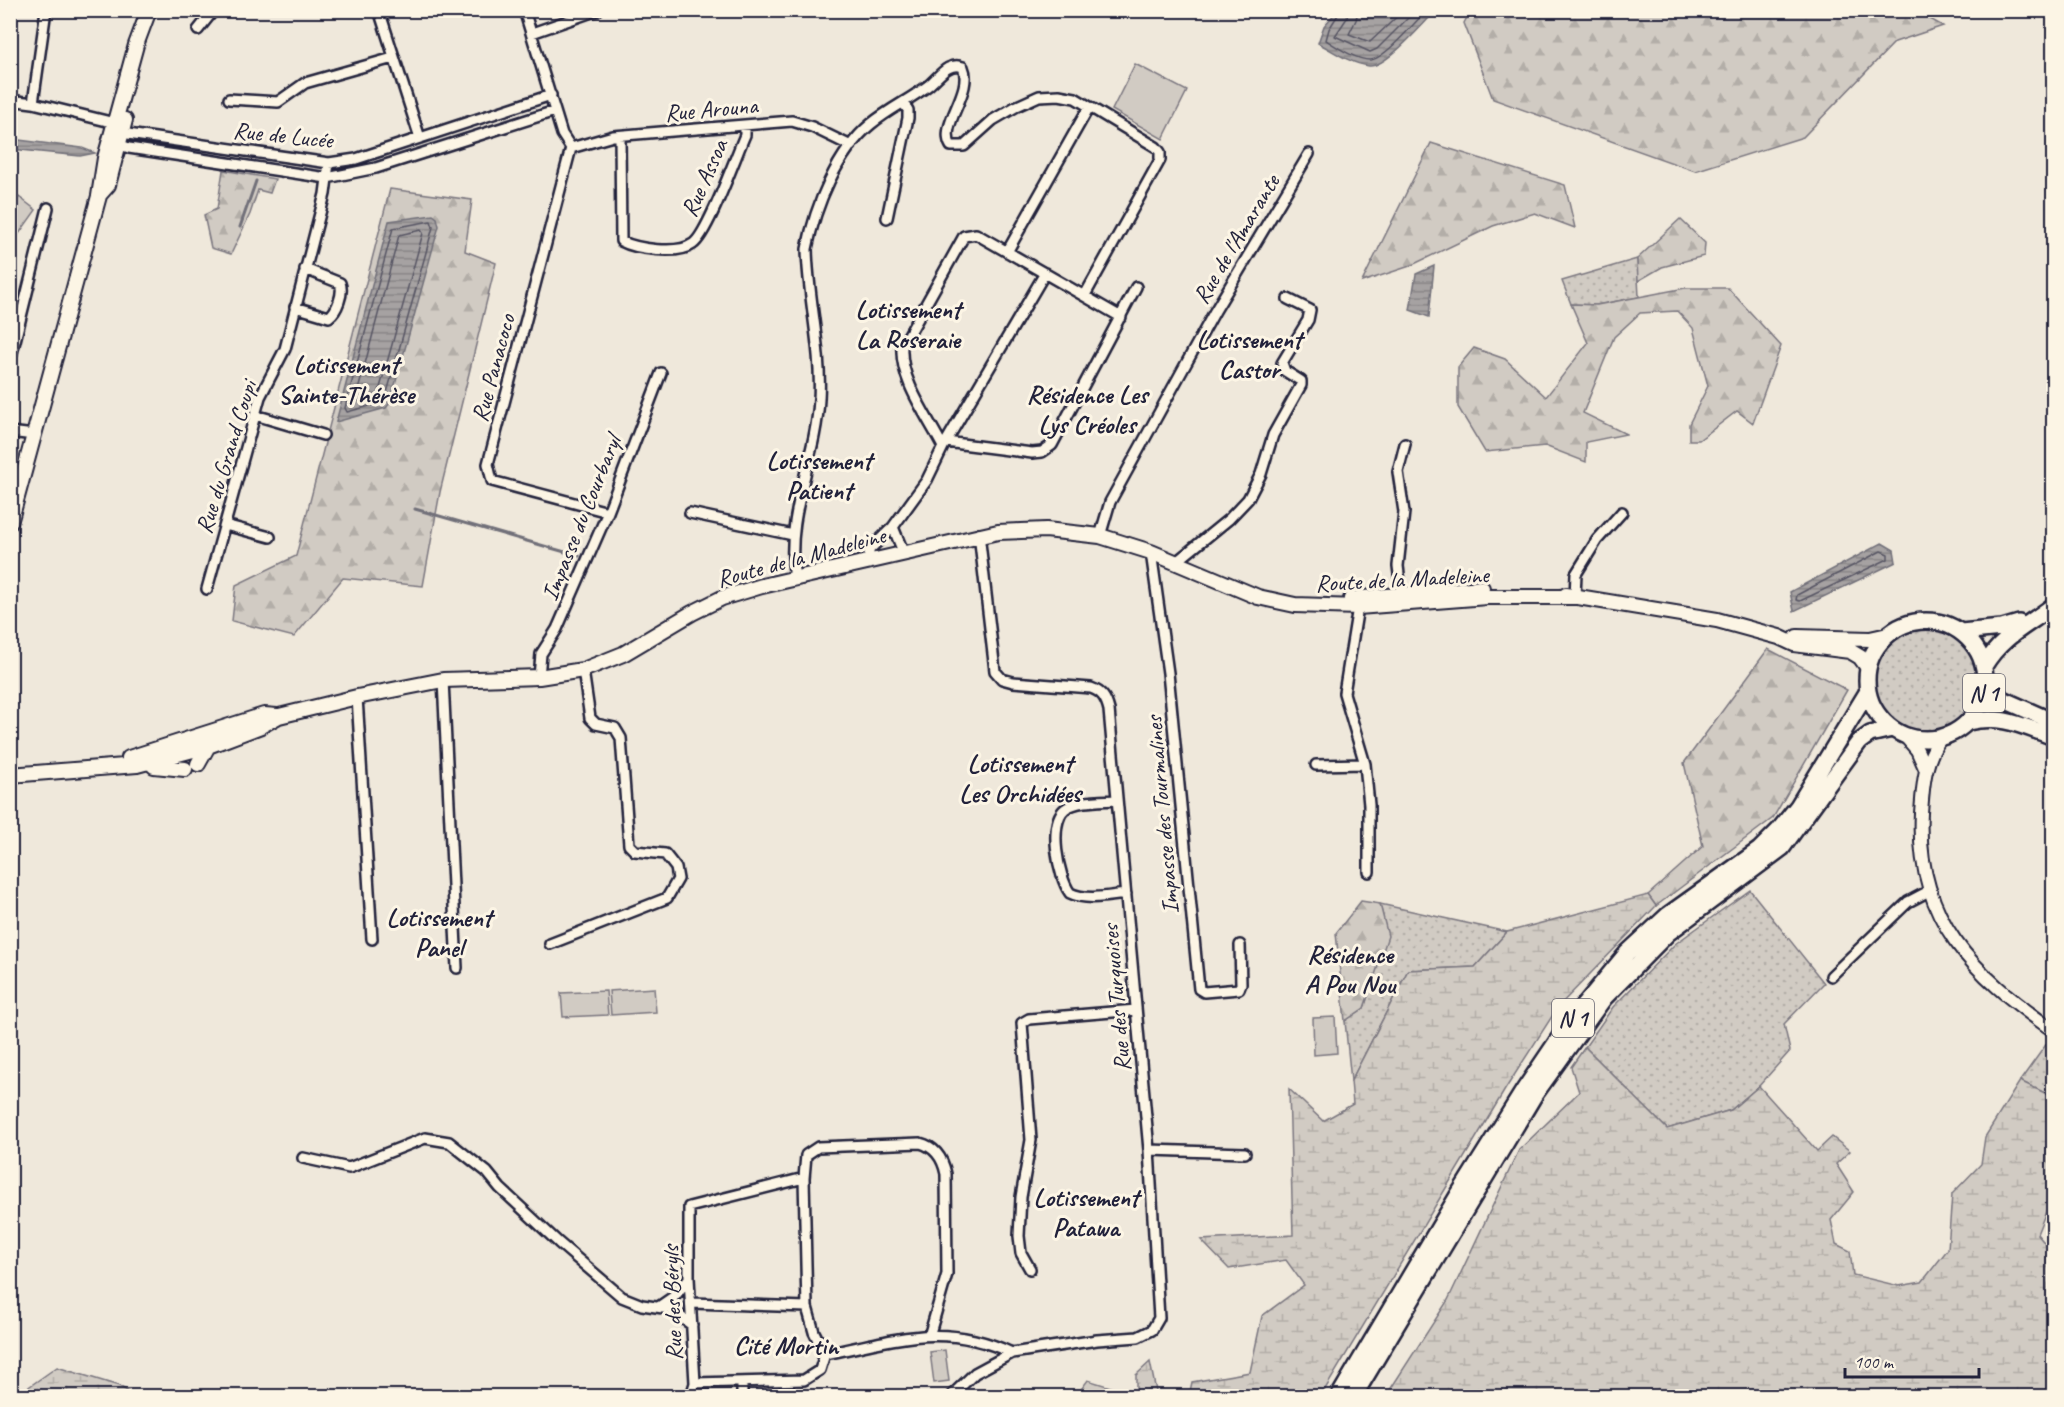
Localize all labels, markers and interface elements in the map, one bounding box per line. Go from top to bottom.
street label: Rue Arouna [663,90,760,128]
street label: Rue de Lucée [232,115,336,155]
street label: Rue Assoa [674,133,735,221]
street label: Rue de l'Amarante [1186,167,1287,309]
district label: Lotissement La Roseraie [855,293,965,356]
street label: Rue Panacoco [464,309,522,425]
district label: Lotissement Castor [1196,323,1306,386]
district label: Lotissement Sainte-Thérèse [278,348,416,411]
street label: Rue du Grand Coupi [189,375,264,537]
district label: Résidence Les Lys Créoles [1026,378,1150,441]
street label: Impasse du Courbaryl [534,428,629,605]
district label: Lotissement Patient [766,444,876,507]
street label: Route de la Madeleine [713,520,891,594]
street label: Route de la Madeleine [1315,559,1492,599]
road number: N 1 [1963,674,2005,712]
street label: Impasse des Tourmalines [1138,713,1186,915]
district label: Lotissement Les Orchidées [959,747,1084,810]
district label: Lotissement Panel [386,901,496,964]
street label: Rue des Turquoises [1094,922,1137,1073]
district label: Résidence A Pou Nou [1305,938,1398,1001]
road number: N 1 [1552,999,1594,1037]
district label: Lotissement Patawa [1033,1181,1143,1244]
street label: Rue des Béryls [655,1242,689,1361]
district label: Cité Mortin [734,1329,840,1362]
scale bar [1845,1341,1978,1379]
text: 100 m [1854,1351,1895,1373]

